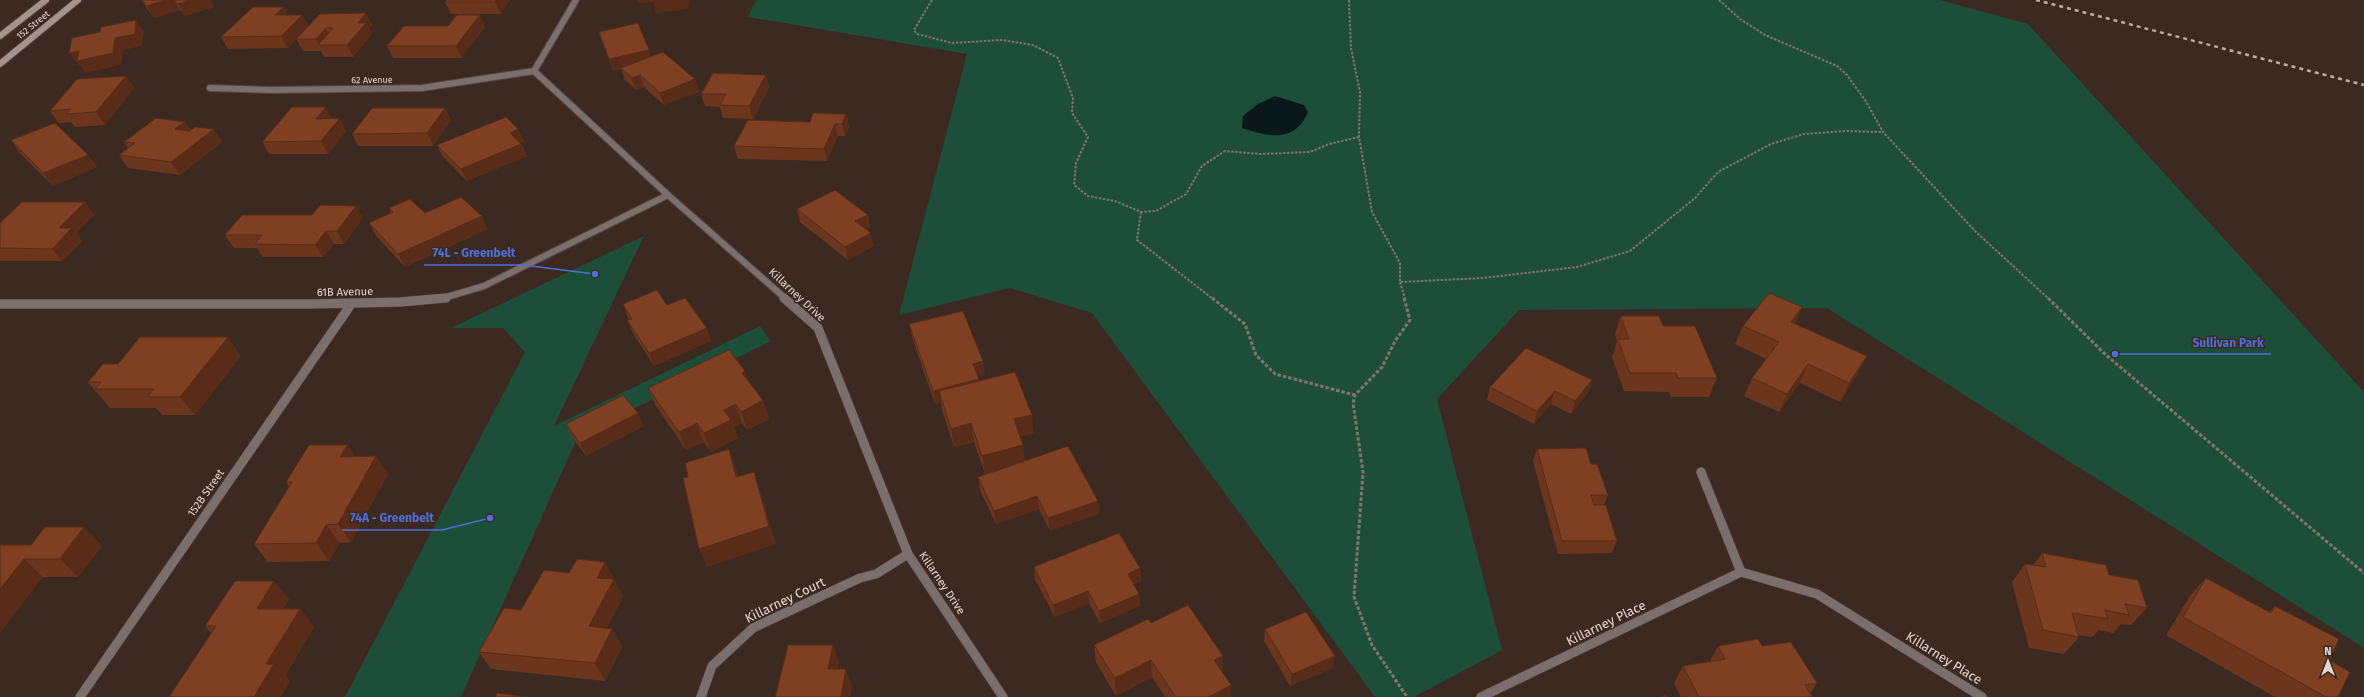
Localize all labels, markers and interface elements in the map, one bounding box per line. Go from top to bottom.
street label: 152 Street [14,8,52,41]
street label: 62 Avenue [351,75,393,85]
callout: 74L - Greenbelt [424,241,523,265]
text: 74L - Greenbelt [433,246,516,260]
street label: Killarney Drive [766,265,828,325]
street label: 61B Avenue [317,285,373,299]
callout: Sullivan Park [2184,330,2271,354]
text: Sullivan Park [2192,336,2264,350]
street label: 152B Street [185,467,227,519]
callout: 74A - Greenbelt [342,506,442,530]
text: 74A - Greenbelt [350,511,434,525]
street label: Killarney Drive [916,549,968,617]
street label: Killarney Court [742,574,828,626]
street label: Killarney Place [1564,597,1648,649]
street label: Killarney Place [1903,629,1985,687]
north arrow [2308,641,2348,681]
text: N [2324,645,2332,658]

